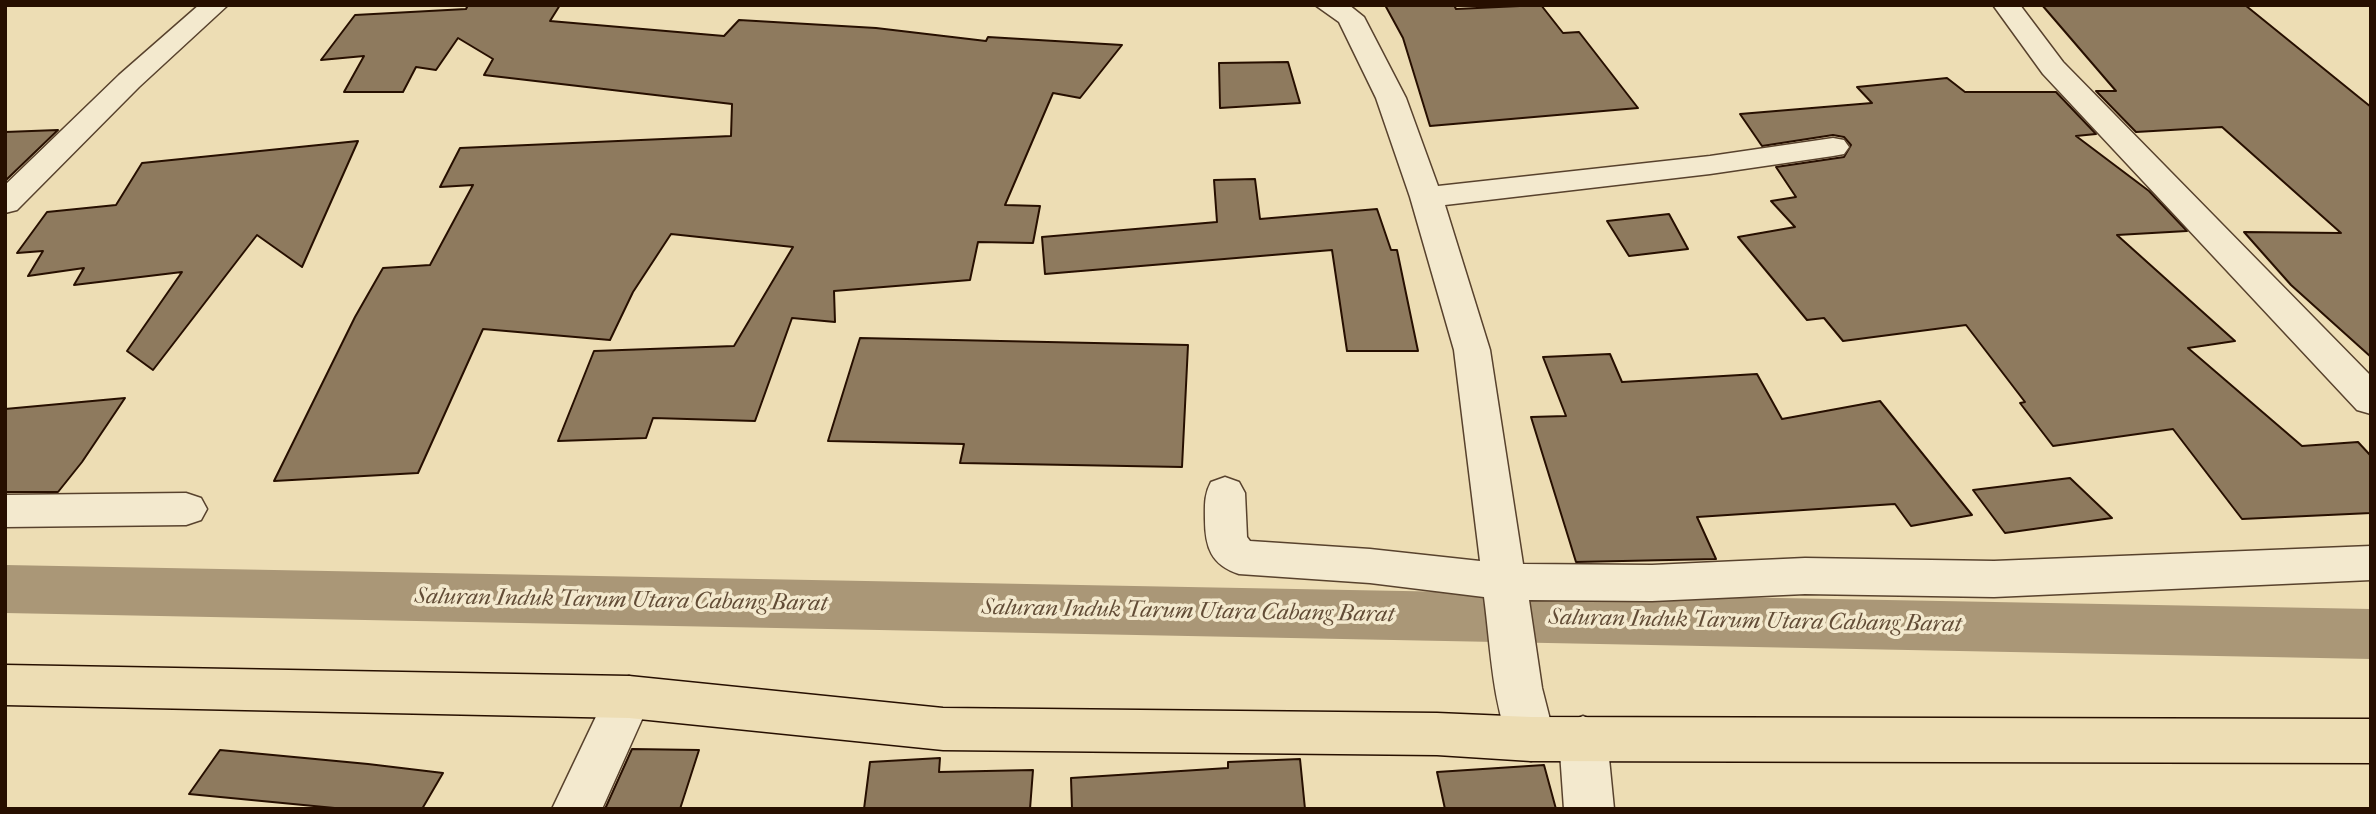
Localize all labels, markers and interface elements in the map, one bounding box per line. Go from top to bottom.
water label: Saluran Induk Tarum Utara Cabang Barat [414,584,828,618]
water label: Saluran Induk Tarum Utara Cabang Barat [981,595,1395,629]
water label: Saluran Induk Tarum Utara Cabang Barat [1548,605,1962,639]

